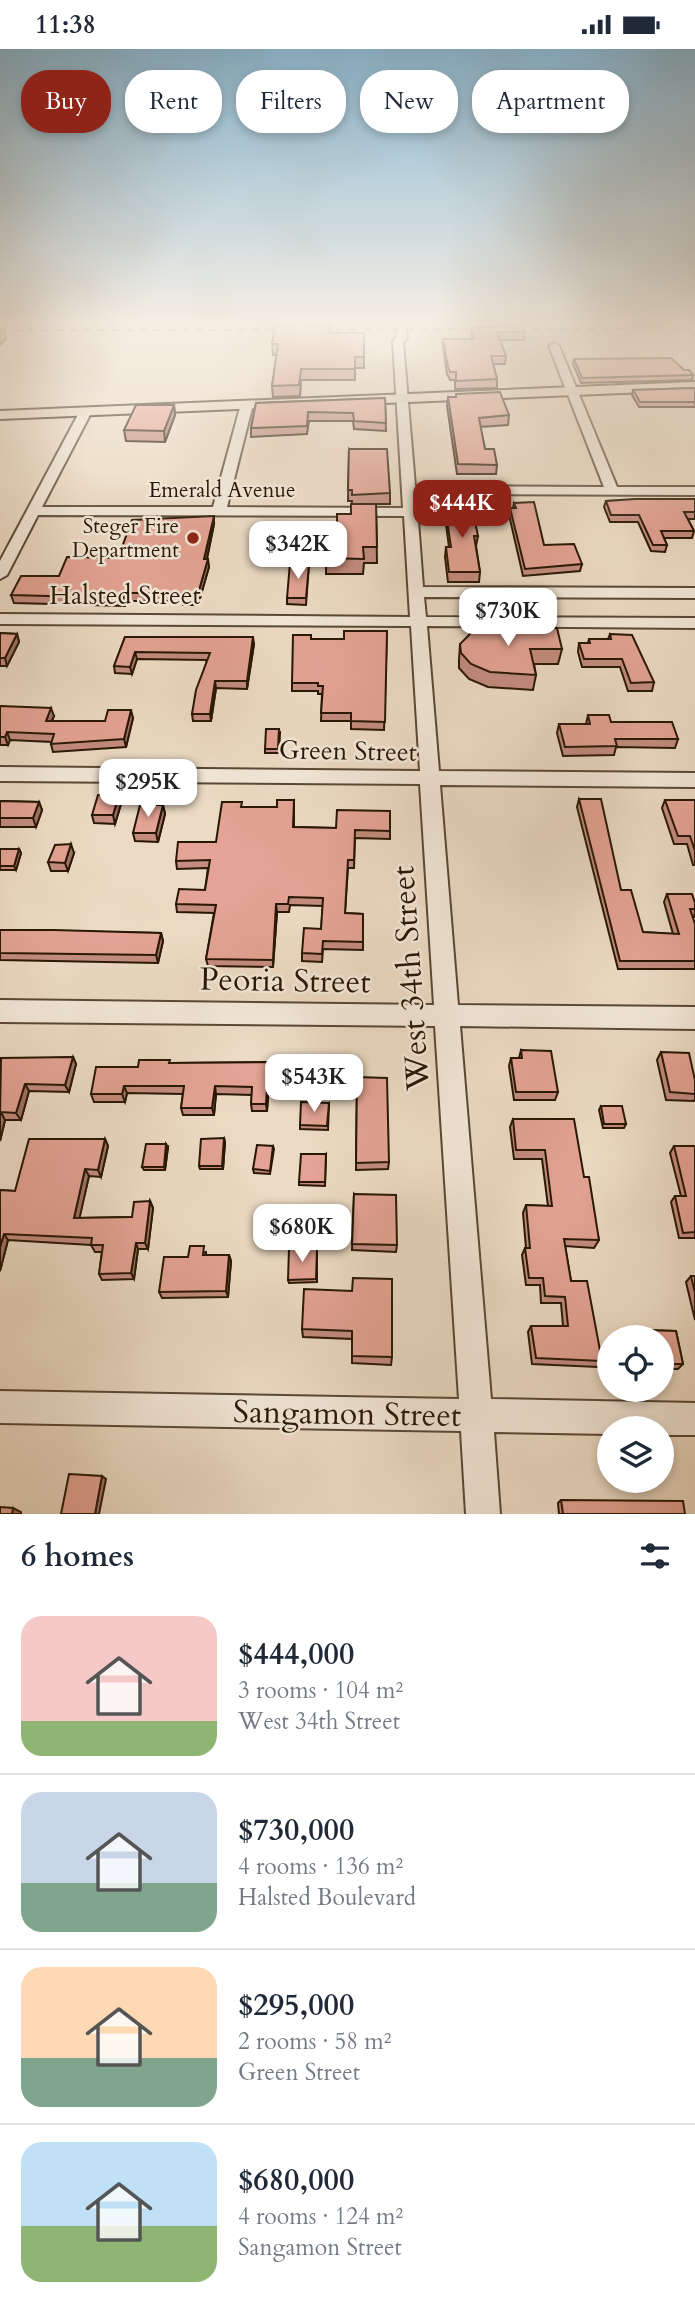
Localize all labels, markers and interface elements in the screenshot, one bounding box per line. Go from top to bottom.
text: 11:38 [35,7,96,42]
chip: Buy [21,70,111,133]
chip: Rent [125,70,222,133]
chip: Filters [236,70,346,133]
chip: New [360,70,458,133]
chip: Apartment [472,70,629,133]
street label: Emerald Avenue [148,476,296,505]
pin: $444K [413,481,511,540]
text: $444K [429,487,495,518]
place label: Steger Fire Department [72,512,179,565]
pin: $342K [249,521,347,581]
text: $342K [265,528,331,559]
marker: Steger Fire Department [185,530,201,546]
street label: Halsted Street [49,578,201,613]
pin: $730K [459,589,557,648]
text: $730K [475,595,541,626]
street label: Green Street [279,732,417,770]
pin: $295K [99,759,197,819]
text: $295K [115,766,181,797]
street label: West 34th Street [381,864,441,1093]
street label: Peoria Street [199,958,371,1004]
pin: $543K [265,1055,363,1114]
text: $543K [281,1061,347,1092]
pin: $680K [253,1205,351,1264]
text: $680K [269,1211,335,1242]
map controls [597,1325,674,1493]
button: locate [597,1325,674,1402]
street label: Sangamon Street [233,1390,461,1438]
button: layers [597,1416,674,1493]
text: 6 homes [21,1536,134,1577]
icon: filters [636,1537,674,1575]
text: $444,000 [238,1634,354,1675]
icon: home [77,1644,161,1728]
text: 3 rooms · 104 m² [238,1675,403,1706]
text: West 34th Street [238,1706,400,1737]
text: $730,000 [238,1810,354,1851]
icon: home [77,1820,161,1904]
text: 4 rooms · 136 m² [238,1851,403,1882]
text: Halsted Boulevard [238,1882,416,1913]
text: $295,000 [238,1985,354,2026]
icon: home [77,1995,161,2079]
text: 2 rooms · 58 m² [238,2026,391,2057]
text: Green Street [238,2057,360,2088]
text: $680,000 [238,2160,354,2201]
icon: home [77,2170,161,2254]
text: 4 rooms · 124 m² [238,2201,403,2232]
text: Sangamon Street [238,2232,402,2263]

